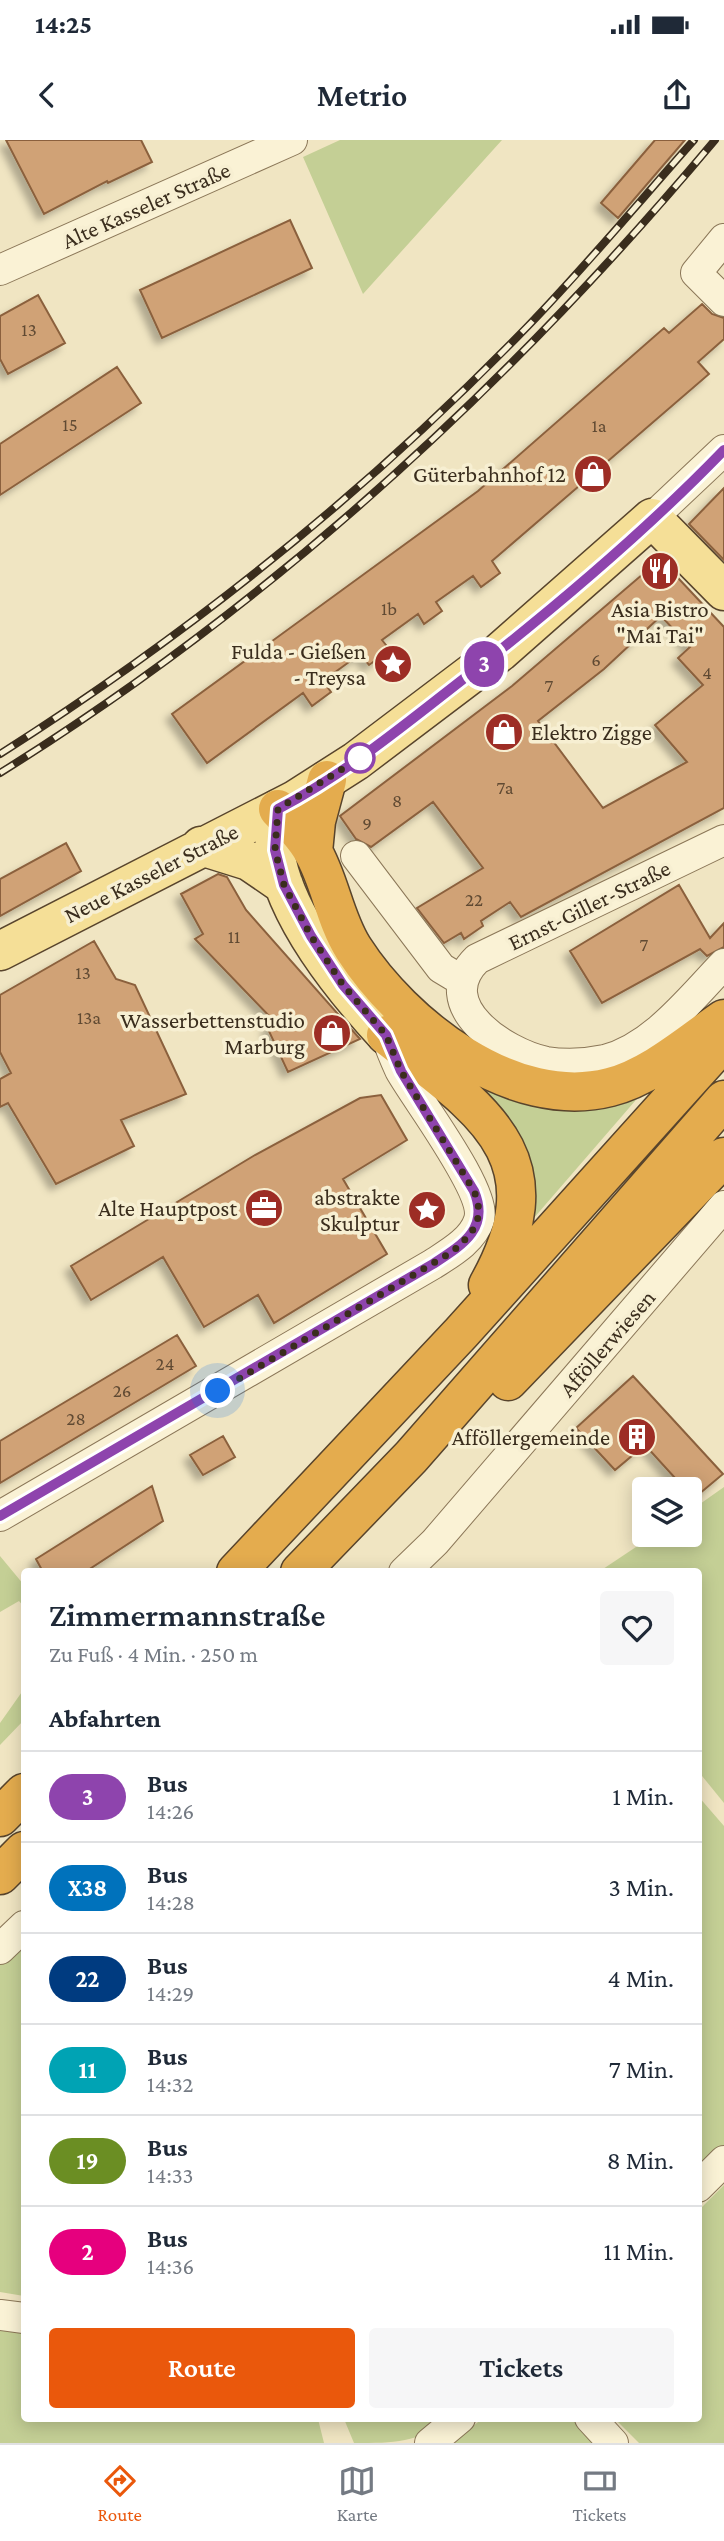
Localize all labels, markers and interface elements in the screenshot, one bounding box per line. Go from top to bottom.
text: 14:25 [35,10,92,39]
icon: back [28,76,66,114]
icon: share [658,76,696,114]
text: Metrio [317,77,407,113]
street label: Alte Kasseler Straße [58,156,234,254]
house number: 13 [21,319,37,340]
house number: 15 [62,414,78,435]
house number: 1a [591,415,607,436]
shop icon: Güterbahnhof 12 [572,453,614,495]
place label: Güterbahnhof 12 [413,461,566,487]
restaurant icon: Asia Bistro "Mai Tai" [639,550,681,592]
place label: Asia Bistro "Mai Tai" [611,596,709,648]
house number: 1b [381,598,397,619]
place label: Fulda - Gießen - Treysa [231,638,366,690]
line badge: 3 [461,641,507,687]
place icon: Fulda - Gießen - Treysa [372,643,414,685]
house number: 6 [591,649,601,670]
text: 3 [478,650,490,677]
house number: 4 [702,662,712,683]
house number: 7 [545,675,554,696]
shop icon: Elektro Zigge [483,711,525,753]
place label: Elektro Zigge [531,719,652,745]
unlabelled marker [345,743,375,773]
house number: 7a [497,777,514,798]
house number: 8 [392,790,402,811]
house number: 9 [362,813,372,834]
street label: Neue Kasseler Straße [60,818,242,928]
street label: Ernst-Giller-Straße [504,855,674,955]
house number: 22 [465,889,483,910]
house number: 11 [228,926,240,947]
house number: 7 [640,934,649,955]
house number: 13 [75,962,91,983]
house number: 13a [77,1007,101,1028]
place label: Wasserbettenstudio Marburg [120,1007,305,1059]
shop icon: Wasserbettenstudio Marburg [311,1012,353,1054]
place label: abstrakte Skulptur [314,1184,400,1236]
office icon: Alte Hauptpost [243,1187,285,1229]
place icon: abstrakte Skulptur [406,1189,448,1231]
place label: Alte Hauptpost [98,1195,237,1221]
street label: Afföllerwiesen [554,1284,660,1402]
house number: 24 [156,1353,174,1374]
your location [200,1373,235,1408]
house number: 26 [113,1380,131,1401]
house number: 28 [66,1408,86,1429]
building icon: Afföllergemeinde [616,1416,658,1458]
place label: Afföllergemeinde [452,1424,610,1450]
map controls [632,1477,702,1547]
button: layers [632,1477,702,1547]
button: heart [600,1591,674,1665]
text: Zimmermannstraße [49,1596,325,1633]
text: Zu Fuß · 4 Min. · 250 m [49,1641,258,1667]
text: Abfahrten [49,1704,161,1733]
text: Bus [147,1769,188,1798]
text: 1 Min. [612,1782,674,1811]
text: 3 [82,1783,93,1810]
text: 14:26 [147,1798,194,1824]
text: Bus [147,1860,188,1889]
text: 3 Min. [608,1873,674,1902]
text: X38 [68,1874,107,1901]
text: 14:28 [147,1889,195,1915]
text: Bus [147,1951,188,1980]
text: 4 Min. [608,1964,674,1993]
text: 22 [75,1965,100,1992]
text: 14:29 [147,1980,194,2006]
text: Bus [147,2042,188,2071]
text: 7 Min. [609,2055,674,2084]
text: 11 [79,2056,96,2083]
text: 14:32 [147,2071,193,2097]
text: Bus [147,2133,188,2162]
text: 8 Min. [607,2146,674,2175]
text: 19 [76,2147,99,2174]
text: 14:33 [147,2162,193,2188]
text: Bus [147,2224,188,2253]
text: 11 Min. [604,2237,674,2266]
text: 2 [81,2238,94,2265]
text: 14:36 [147,2253,194,2279]
button: Route [49,2328,355,2408]
button: Tickets [369,2328,674,2408]
tab: Route [97,2462,142,2525]
tab: Karte [337,2462,378,2525]
tab: Tickets [573,2462,627,2525]

